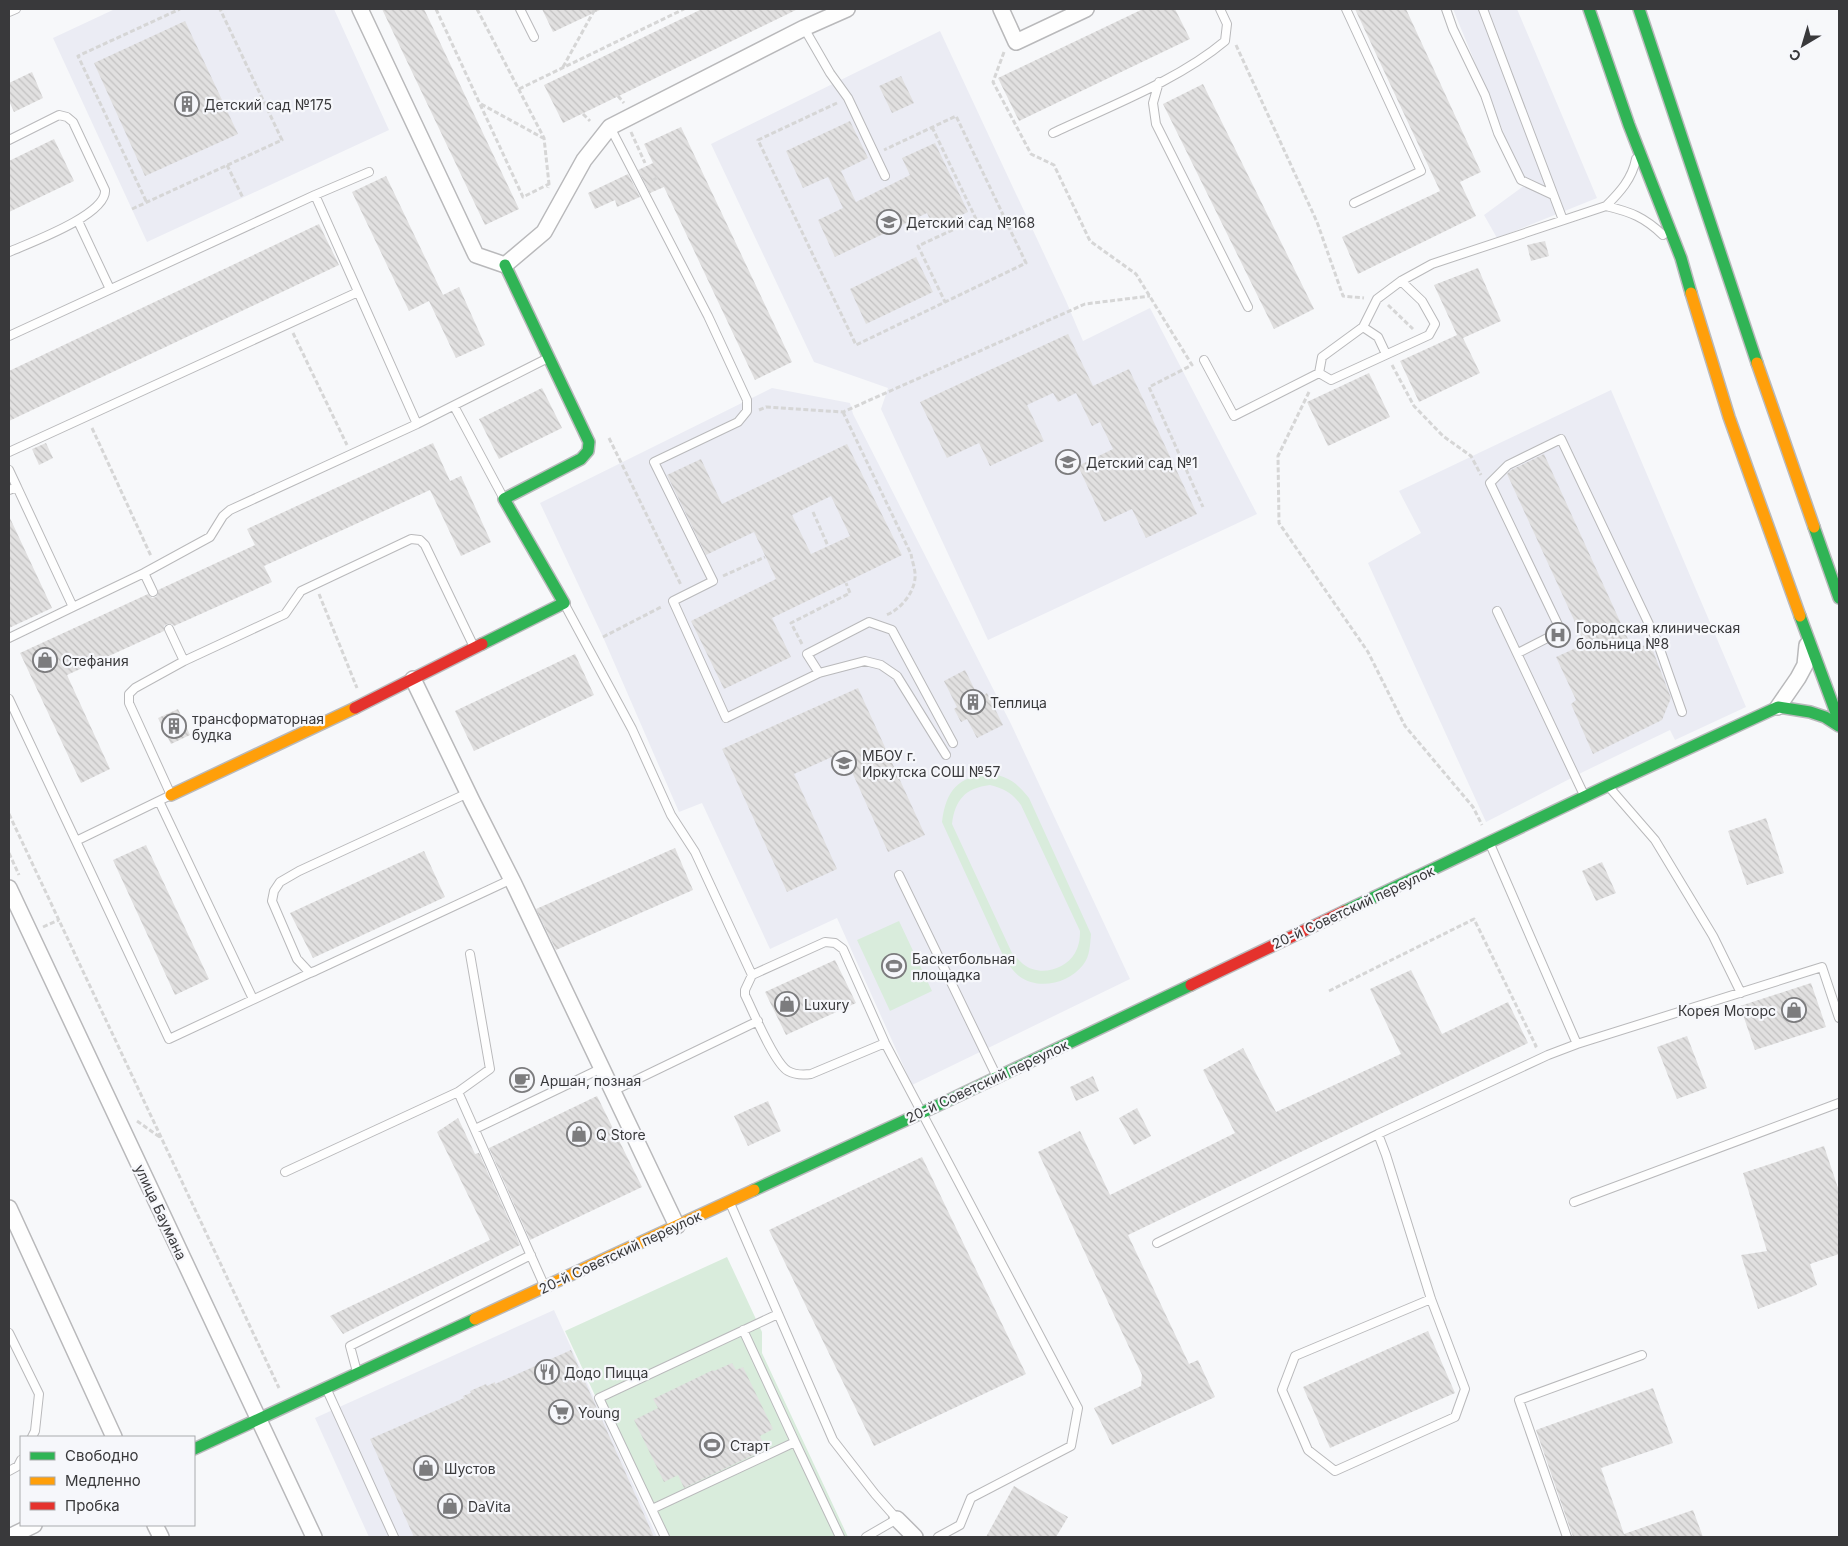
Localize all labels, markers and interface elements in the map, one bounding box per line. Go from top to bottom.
north arrow [1778,20,1828,70]
text: С [1785,46,1804,66]
building icon: Детский сад №175 [174,91,200,117]
place label: Детский сад №175 [204,96,332,113]
school or university icon: Детский сад №168 [876,209,902,235]
place label: Детский сад №168 [906,214,1035,231]
school or university icon: Детский сад №1 [1055,449,1081,475]
place label: Детский сад №1 [1086,454,1198,471]
place label: Городская клиническая больница №8 [1576,619,1740,652]
hospital icon: Городская клиническая больница №8 [1545,622,1571,648]
shop icon: Стефания [32,647,58,673]
place label: Стефания [62,652,129,669]
building icon: Теплица [960,689,986,715]
place label: Теплица [990,694,1047,711]
place label: трансформаторная будка [192,710,324,743]
building icon: трансформаторная будка [161,713,187,739]
place label: МБОУ г. Иркутска СОШ №57 [862,747,1001,780]
school or university icon: МБОУ г. Иркутска СОШ №57 [831,750,857,776]
street label: 20-й Советский переулок [1269,862,1437,952]
place label: Баскетбольная площадка [912,950,1015,983]
sports icon: Баскетбольная площадка [881,953,907,979]
shop icon: Luxury [774,991,800,1017]
place label: Luxury [804,996,850,1013]
shop icon: Корея Моторс [1781,997,1807,1023]
place label: Корея Моторс [1678,1002,1776,1019]
street label: 20-й Советский переулок [903,1036,1071,1126]
cafe icon: Аршан, позная [509,1067,535,1093]
place label: Аршан, позная [540,1072,641,1089]
shop icon: Q Store [566,1121,592,1147]
place label: Q Store [596,1126,646,1143]
street label: улица Баумана [132,1162,190,1262]
street label: 20-й Советский переулок [536,1207,704,1297]
restaurant icon: Додо Пицца [534,1359,560,1385]
place label: Додо Пицца [564,1364,648,1381]
supermarket icon: Young [548,1399,574,1425]
place label: Young [578,1404,620,1421]
sports icon: Старт [699,1432,725,1458]
legend [20,1436,195,1526]
place label: Старт [730,1437,770,1454]
text: Свободно [65,1446,139,1465]
shop icon: Шустов [413,1455,439,1481]
place label: Шустов [444,1460,496,1477]
text: Медленно [65,1471,141,1490]
shop icon: DaVita [437,1493,463,1519]
text: Пробка [65,1496,120,1515]
place label: DaVita [468,1498,511,1515]

